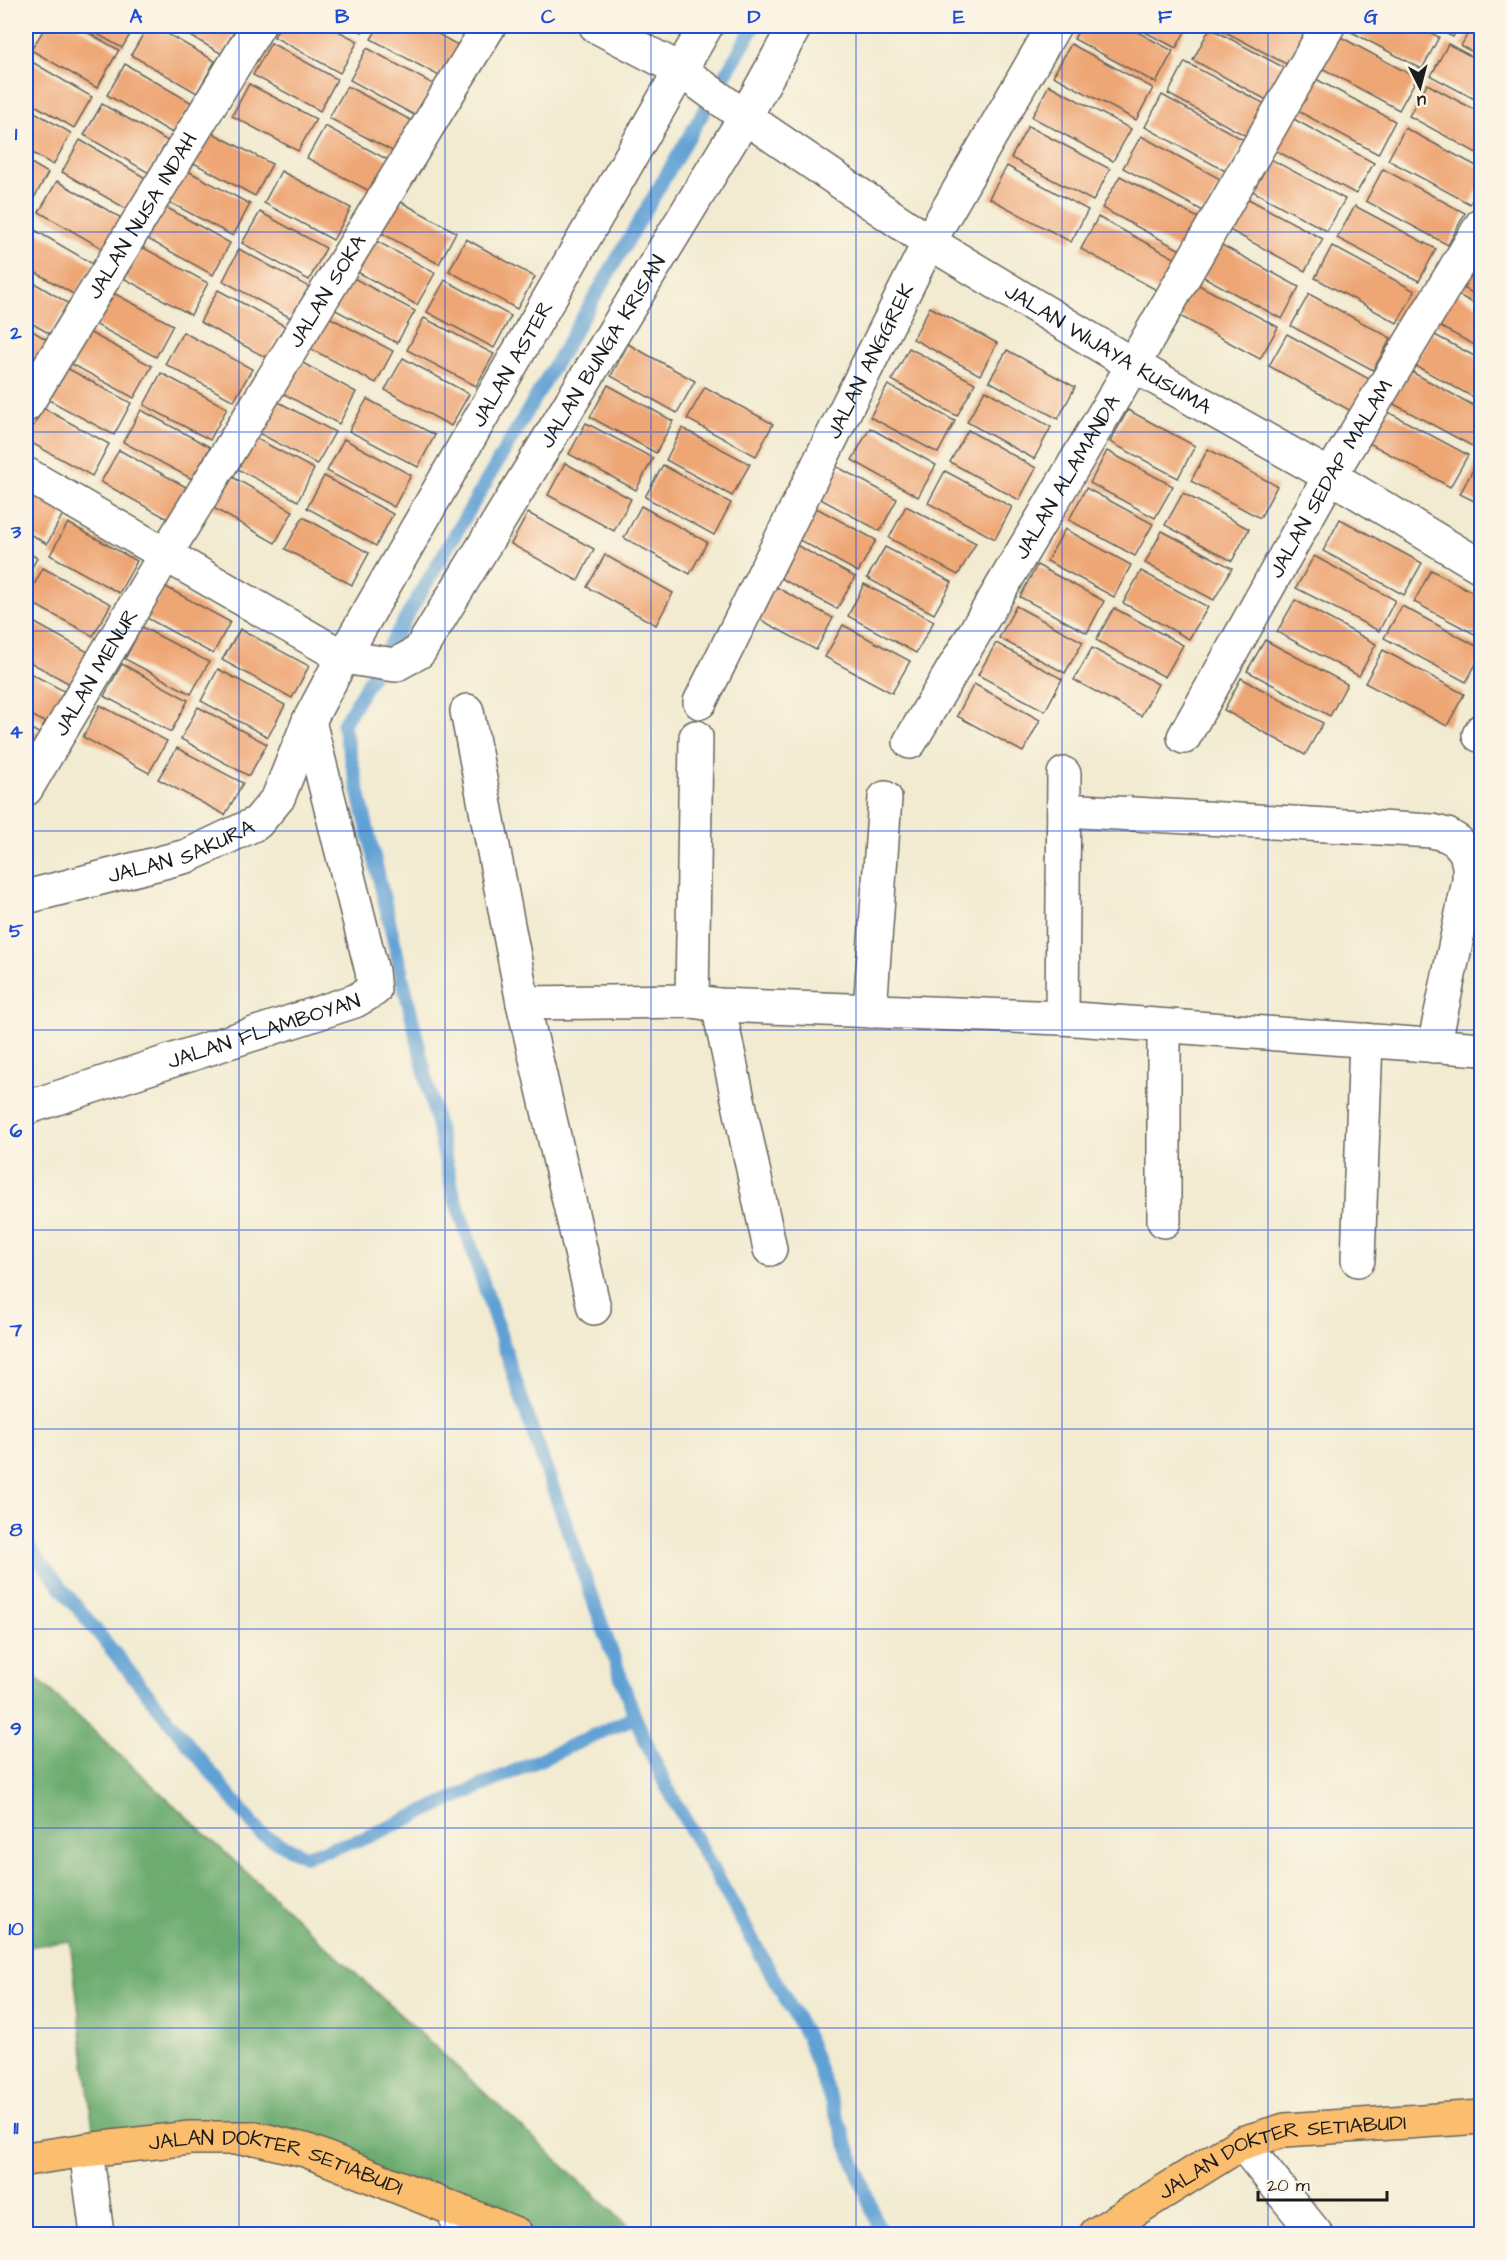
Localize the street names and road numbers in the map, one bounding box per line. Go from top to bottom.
street label: JALAN NUSA INDAH [80,127,205,305]
street label: JALAN SOKA [281,228,373,353]
street label: JALAN BUNGA KRISAN [533,249,673,454]
street label: JALAN WIJAYA KUSUMA [999,277,1217,422]
street label: JALAN ANGGREK [819,278,921,444]
street label: JALAN ASTER [464,295,560,433]
street label: JALAN SEDAP MALAM [1262,374,1400,583]
street label: JALAN ALAMANDA [1007,389,1128,565]
street label: JALAN MENUR [47,603,145,742]
street label: JALAN SAKURA [105,812,260,891]
street label: JALAN FLAMBOYAN [164,986,364,1076]
street label: JALAN DOKTER SETIABUDI [1153,2108,1407,2207]
street label: JALAN DOKTER SETIABUDI [147,2123,407,2203]

